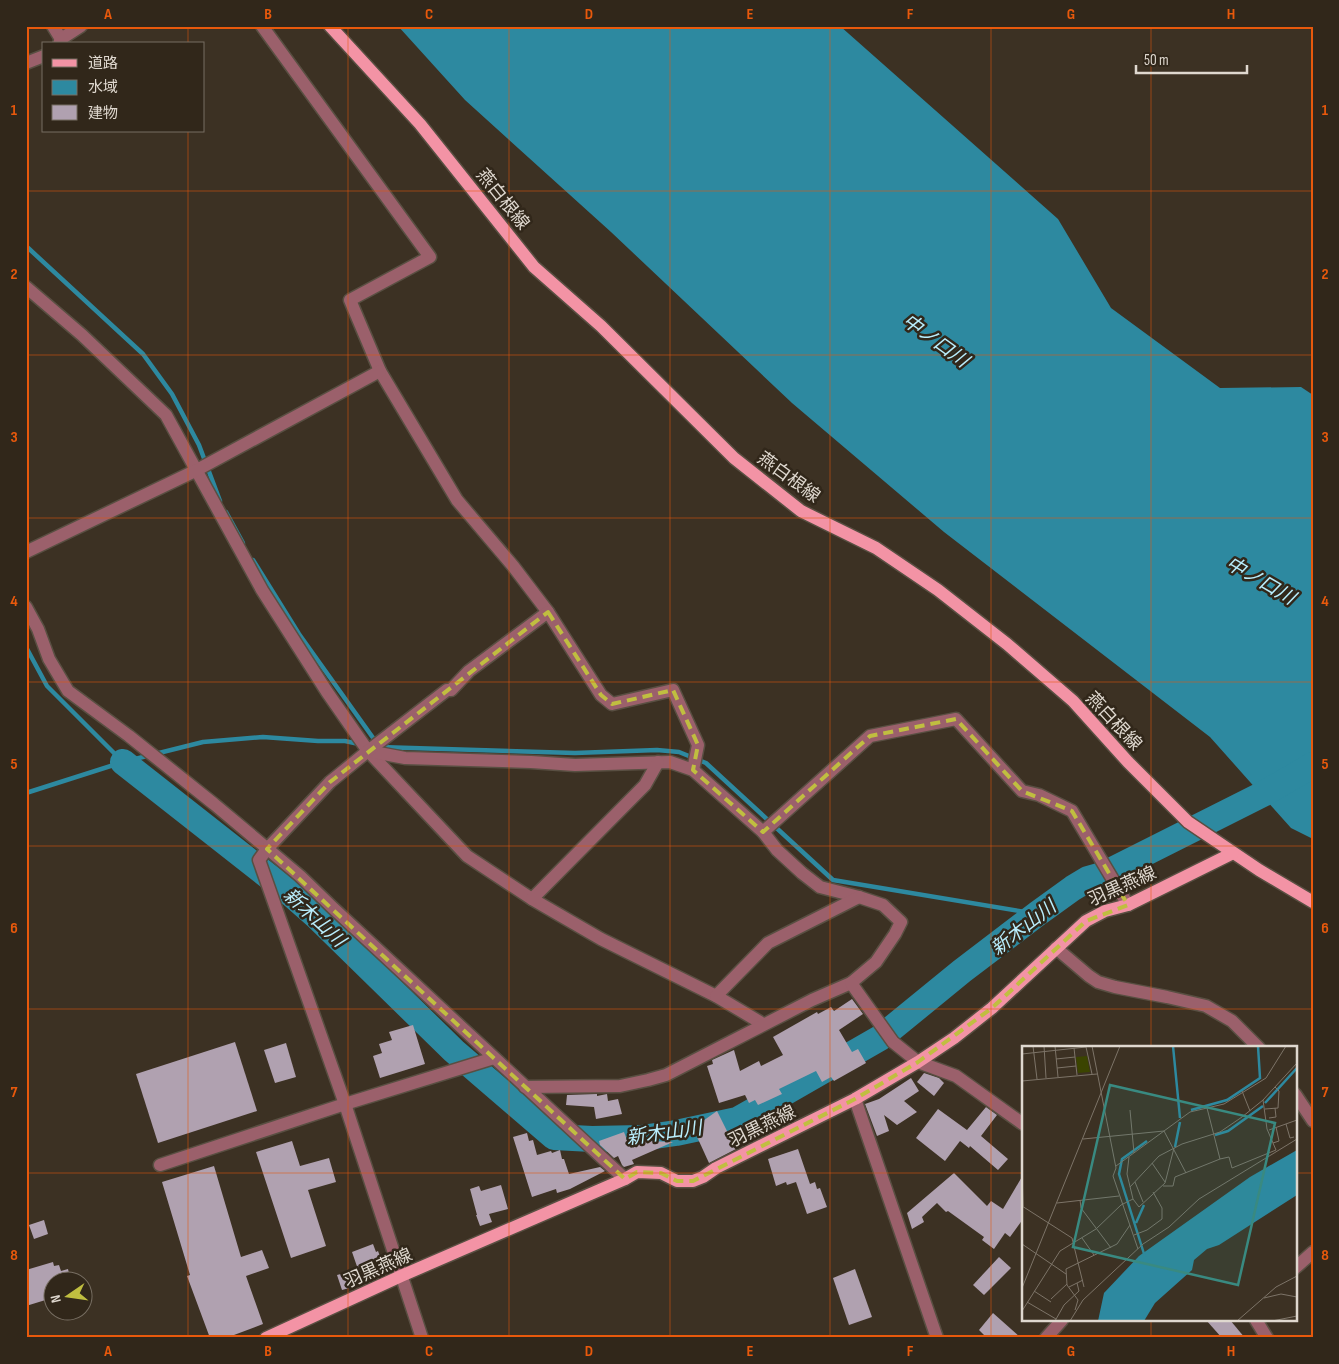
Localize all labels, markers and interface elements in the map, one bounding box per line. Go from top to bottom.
text: A [103,5,112,24]
text: B [264,5,272,24]
text: C [425,5,433,24]
text: D [585,5,593,24]
text: E [747,5,754,24]
text: F [907,5,914,24]
text: G [1067,5,1075,24]
text: H [1227,5,1235,24]
legend [42,42,205,132]
scale bar [1136,42,1248,74]
text: 50 m [1144,51,1169,70]
text: 道路 [88,54,118,73]
text: 水域 [88,78,118,97]
text: 1 [11,101,18,120]
text: 1 [1322,101,1329,120]
text: 建物 [88,104,118,123]
street label: 燕白根線 [472,165,533,234]
text: 2 [10,265,18,284]
text: 2 [1321,265,1329,284]
water label: 中ノ口川 [898,310,974,374]
text: 3 [10,428,18,447]
text: 3 [1321,428,1329,447]
street label: 燕白根線 [753,448,824,507]
water label: 中ノ口川 [1222,552,1301,611]
text: 4 [10,592,18,611]
text: 4 [1321,592,1329,611]
street label: 燕白根線 [1081,688,1146,755]
text: 5 [10,755,18,774]
text: 5 [1321,755,1329,774]
street label: 羽黒燕線 [1085,862,1159,911]
water label: 新木山川 [278,884,351,954]
water label: 新木山川 [987,894,1063,961]
text: 6 [10,919,18,938]
text: 6 [1321,919,1329,938]
inset map [1022,1046,1296,1322]
text: 7 [11,1083,18,1102]
text: 7 [1322,1083,1329,1102]
street label: 羽黒燕線 [725,1101,799,1152]
water label: 新木山川 [625,1117,705,1150]
street label: 羽黒燕線 [341,1244,415,1293]
text: 8 [10,1246,18,1265]
text: 8 [1321,1246,1329,1265]
north arrow [42,1272,92,1322]
text: N [47,1293,65,1304]
text: A [103,1342,112,1361]
text: B [264,1342,272,1361]
text: C [425,1342,433,1361]
text: D [585,1342,593,1361]
text: E [747,1342,754,1361]
text: F [907,1342,914,1361]
text: G [1067,1342,1075,1361]
text: H [1227,1342,1235,1361]

